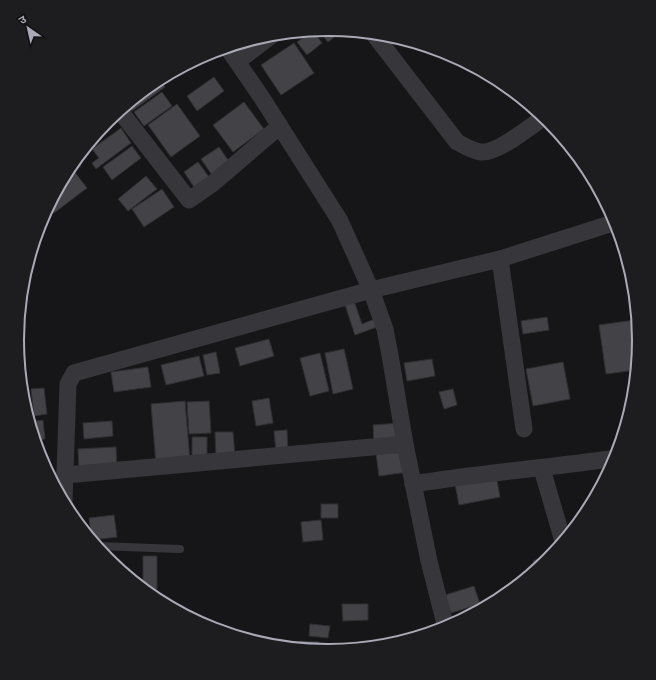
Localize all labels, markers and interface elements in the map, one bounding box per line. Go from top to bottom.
north arrow [8,8,48,48]
text: उ [16,13,29,27]

